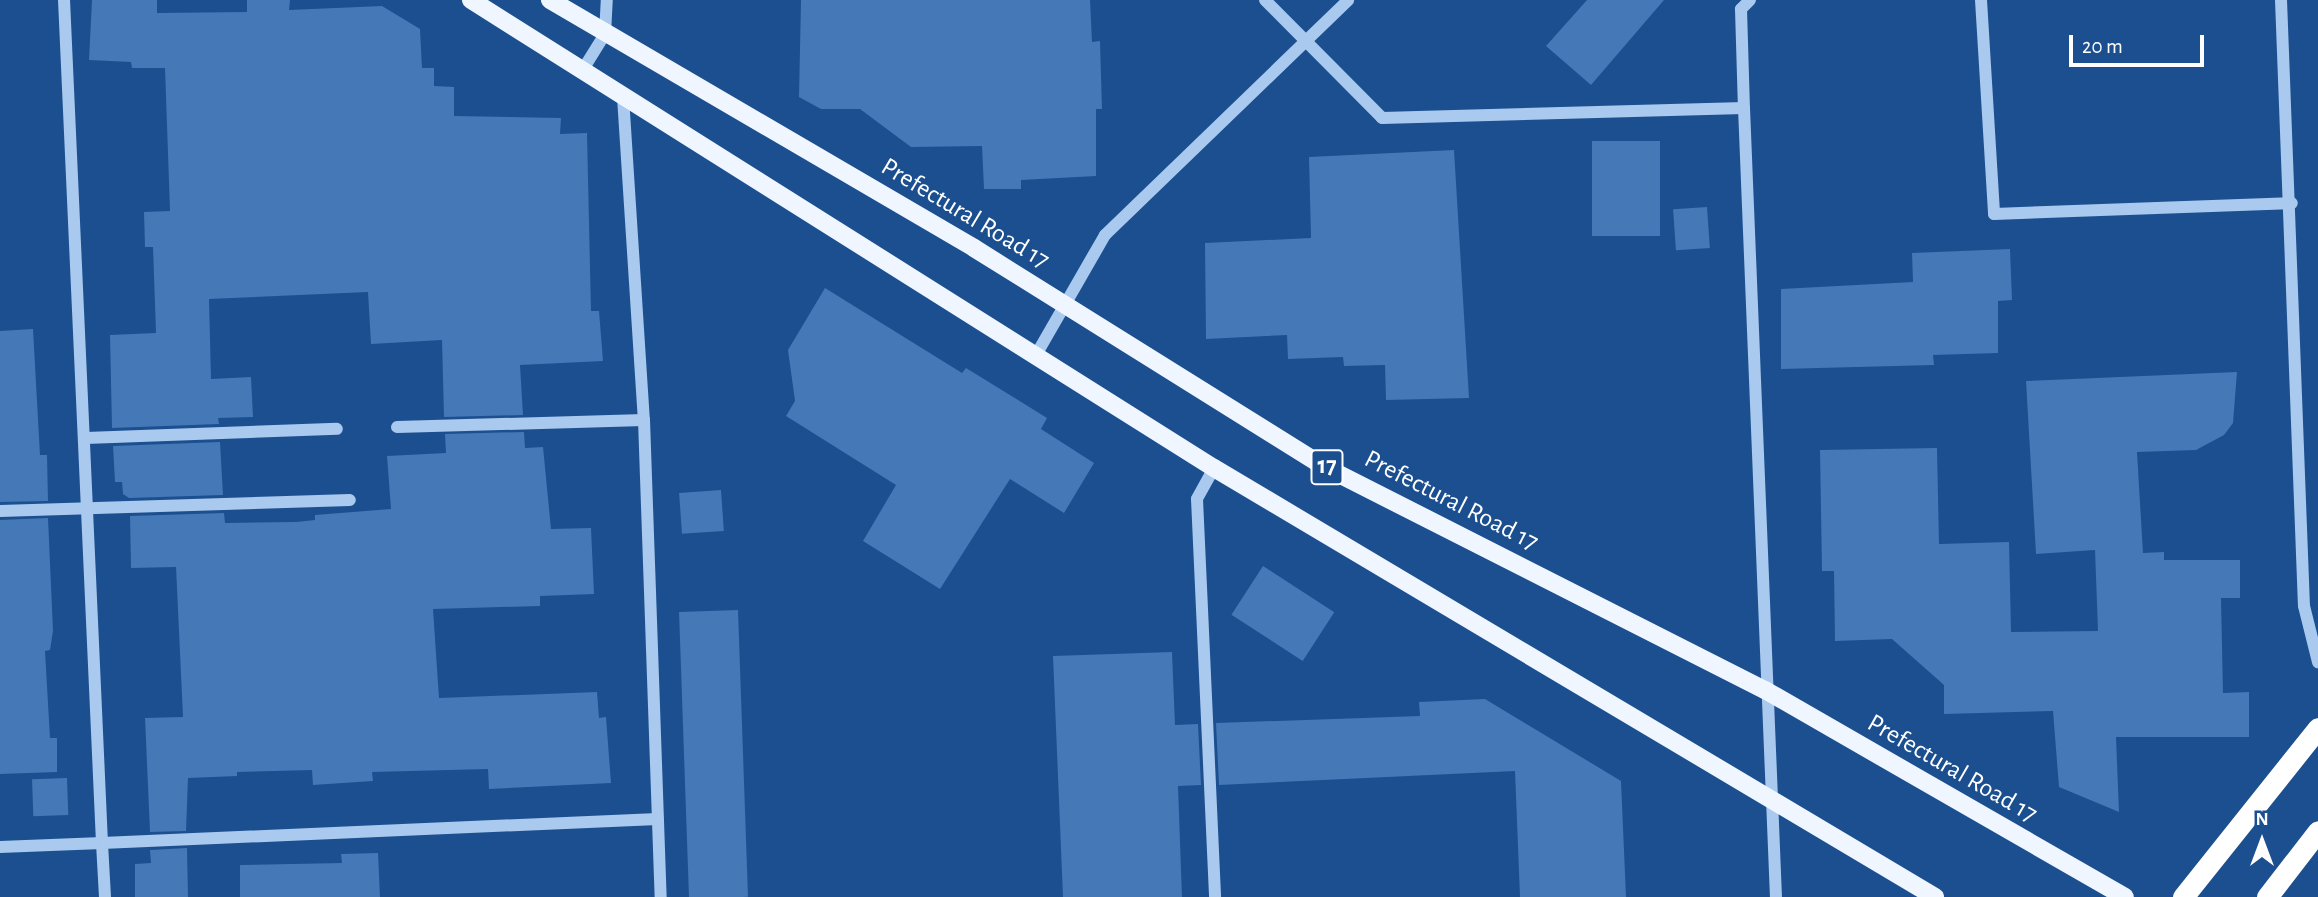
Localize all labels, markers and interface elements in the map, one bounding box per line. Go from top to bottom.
scale bar [2073,21,2208,65]
text: 20 m [2082,36,2123,57]
street label: Prefectural Road 17 [875,151,1055,277]
street label: Prefectural Road 17 [1359,444,1543,558]
road number: 17 [1310,446,1344,488]
street label: Prefectural Road 17 [1862,708,2042,830]
north arrow [2227,806,2297,876]
text: N [2255,810,2269,829]

